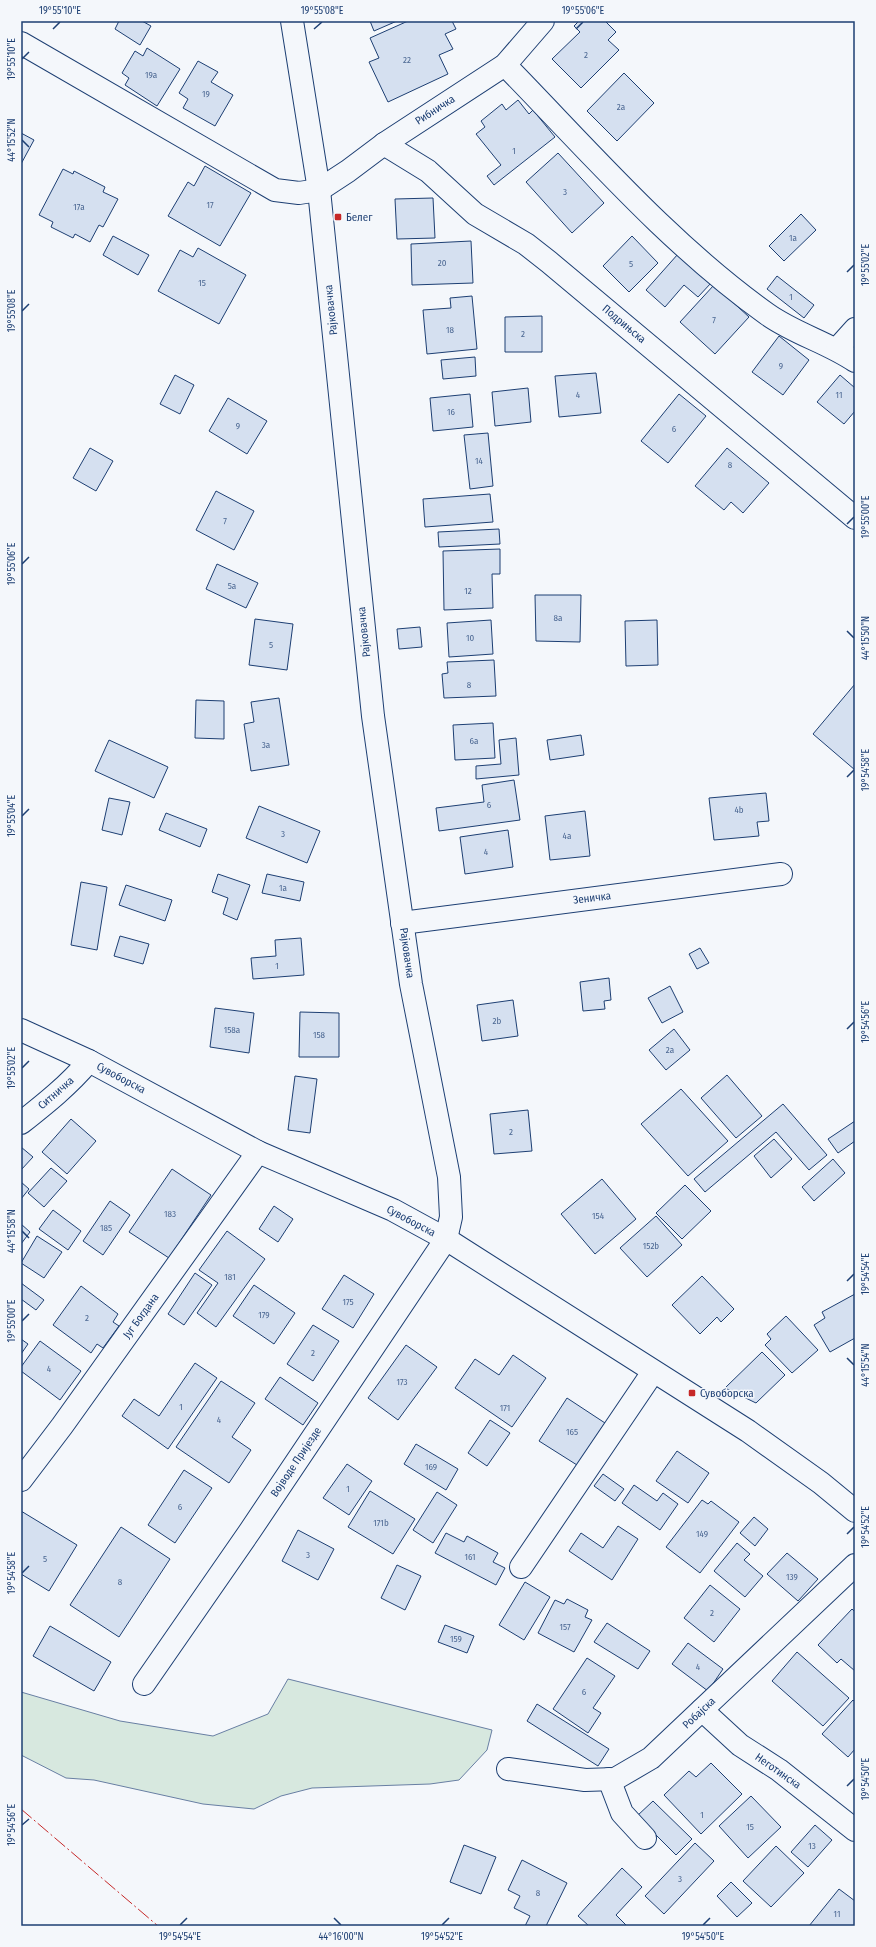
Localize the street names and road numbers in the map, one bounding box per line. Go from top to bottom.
street label: Рибничка [413,92,457,128]
street label: Рајковачка [322,284,340,336]
street label: Подрињска [600,302,648,346]
street label: Рајковачка [355,606,373,658]
street label: Зеничка [572,889,612,907]
street label: Рајковачка [397,927,417,979]
street label: Сувоборска [94,1060,148,1096]
street label: Ситничка [35,1074,77,1112]
street label: Сувоборска [384,1203,438,1239]
street label: Југ Богдана [120,1291,162,1341]
street label: Војводе Пријезде [268,1425,324,1499]
street label: Робајска [680,1695,718,1731]
street label: Неготинска [753,1750,803,1792]

